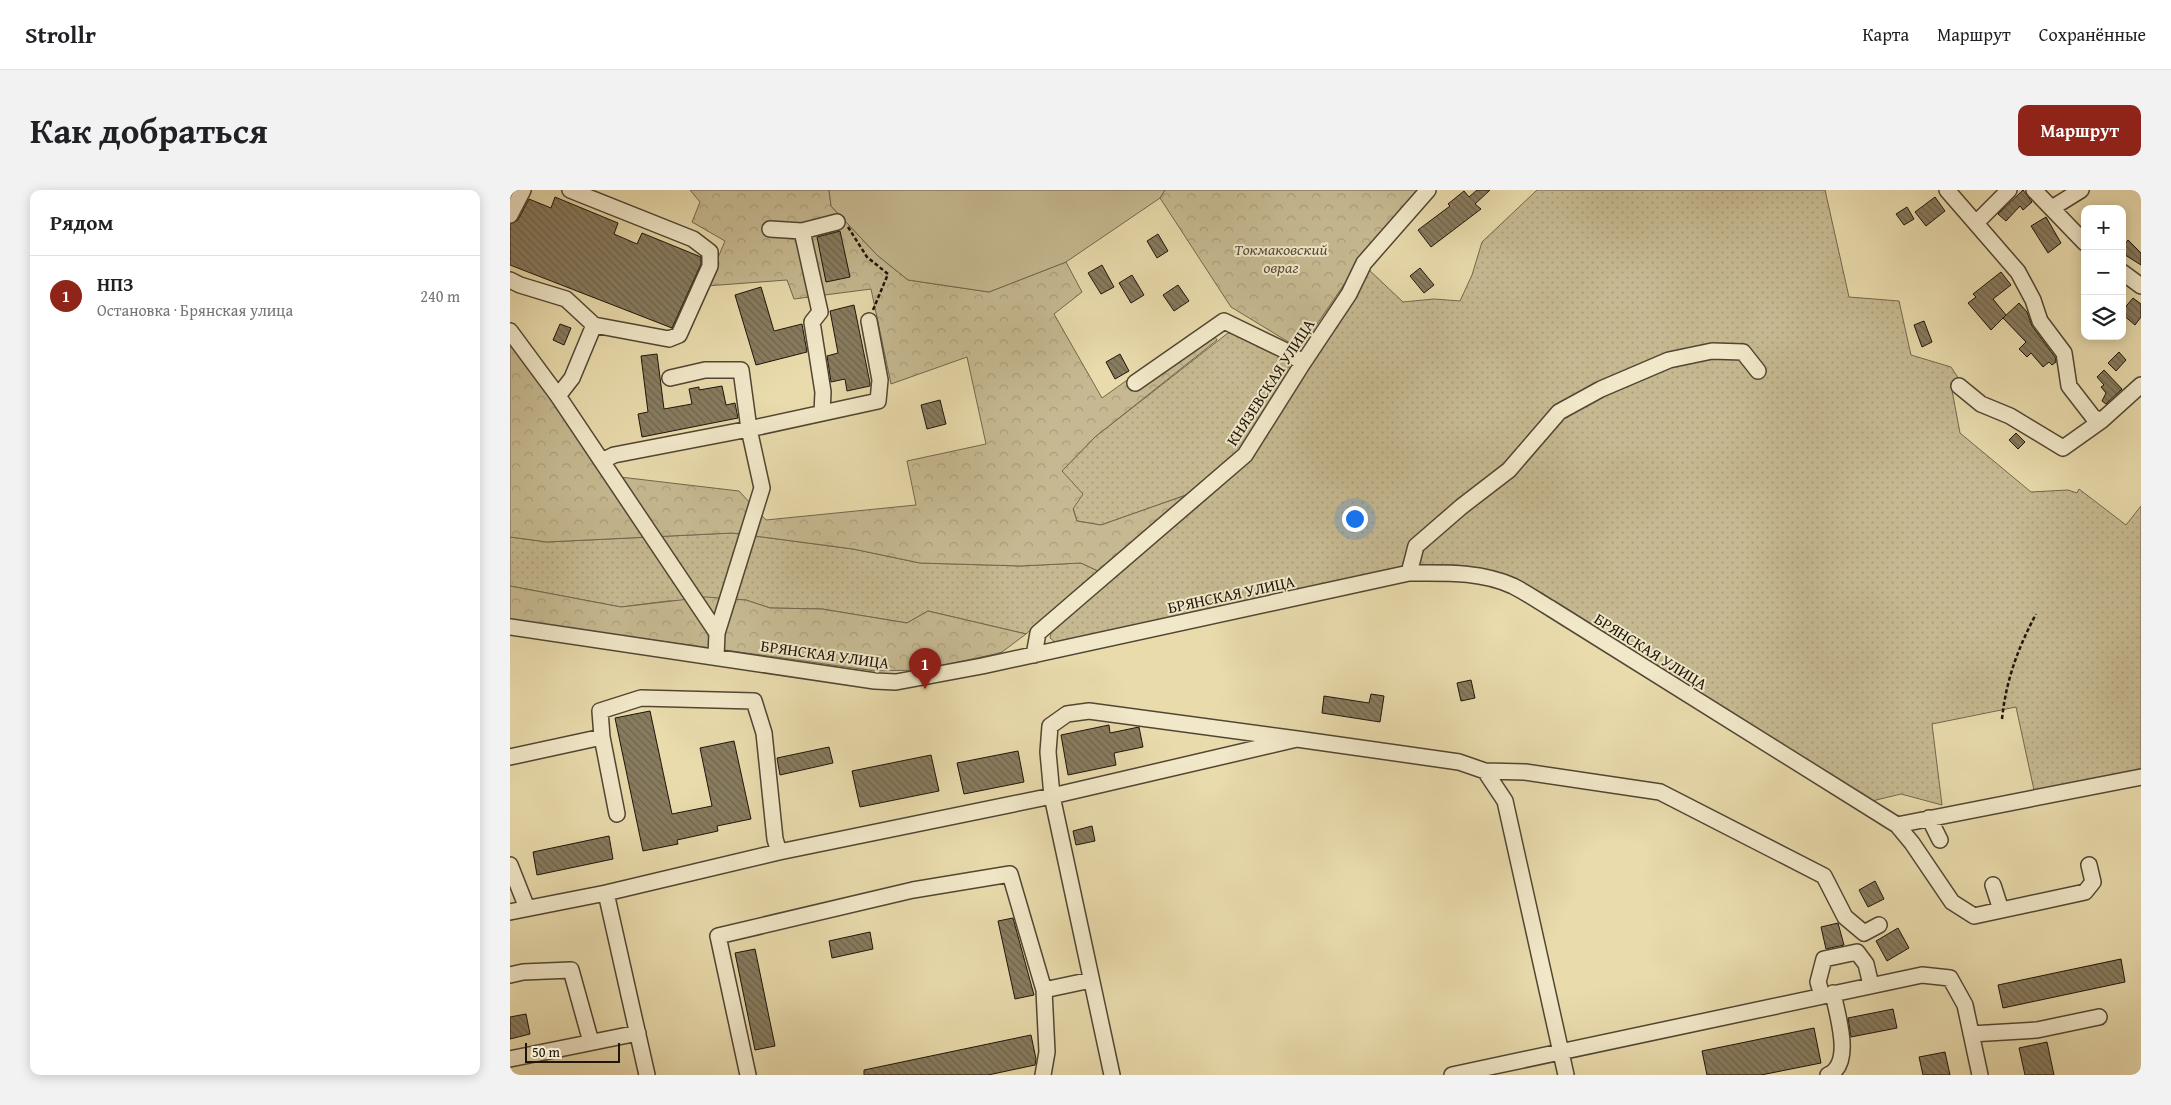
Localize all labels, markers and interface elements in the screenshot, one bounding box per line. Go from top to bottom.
text: Strollr [25,17,96,52]
text: Карта [1863,21,1909,48]
text: Маршрут [1937,21,2011,48]
text: Сохранённые [2039,21,2146,48]
text: Как добраться [30,105,268,156]
button: Маршрут [2018,105,2141,156]
map controls [2081,205,2126,340]
button: + [2081,205,2126,250]
text: Рядом [50,207,113,238]
park label: Токмаковский овраг [1234,237,1328,279]
button: − [2081,250,2126,295]
text: НПЗ [97,270,134,298]
text: 1 [62,284,70,308]
text: 240 m [420,284,460,308]
button: layers [2081,295,2126,340]
text: Остановка · Брянская улица [97,298,293,322]
street label: КНЯЗЕВСКАЯ УЛИЦА [1220,314,1320,450]
your location [1342,506,1368,532]
street label: БРЯНСКАЯ УЛИЦА [1165,569,1297,619]
street label: БРЯНСКАЯ УЛИЦА [1590,606,1713,696]
street label: БРЯНСКАЯ УЛИЦА [759,633,891,675]
pin: 1 [909,648,941,689]
scale bar [525,1040,620,1063]
text: 50 m [532,1042,560,1062]

